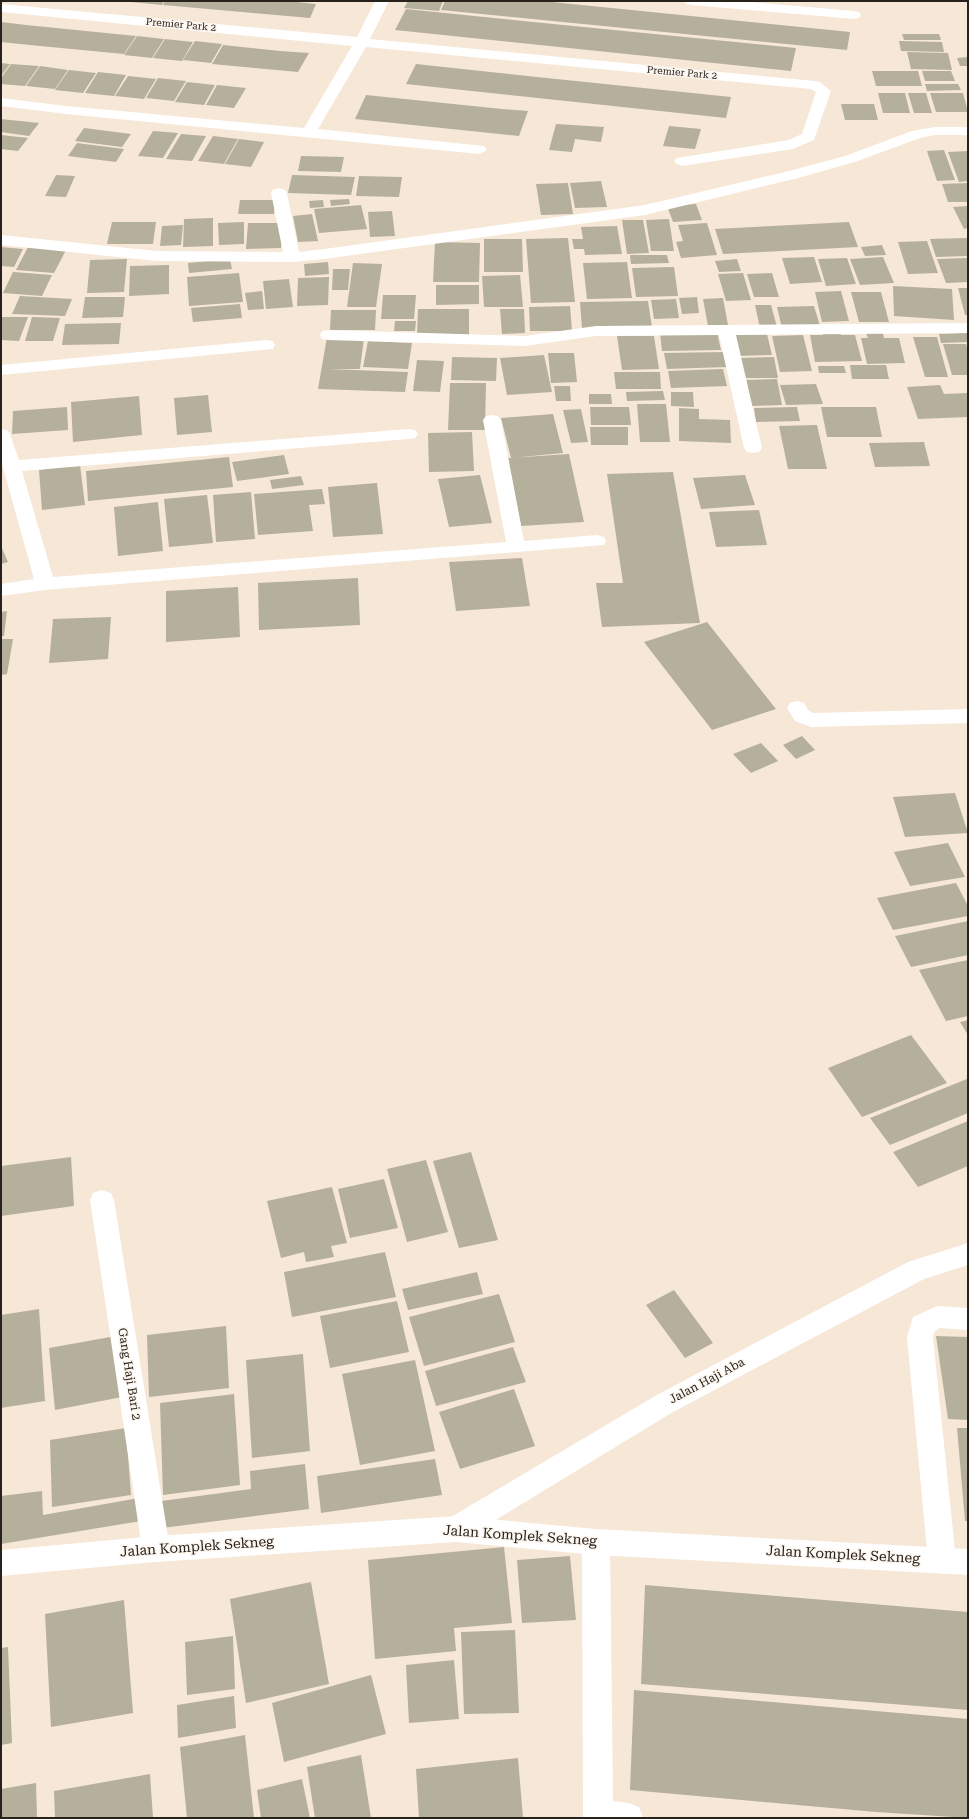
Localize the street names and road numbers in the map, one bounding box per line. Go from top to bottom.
street label: Premier Park 2 [145,16,217,34]
street label: Premier Park 2 [646,64,718,82]
street label: Gang Haji Bari 2 [115,1327,143,1421]
street label: Jalan Haji Aba [667,1355,747,1407]
street label: Jalan Komplek Sekneg [442,1522,598,1550]
street label: Jalan Komplek Sekneg [119,1533,275,1561]
street label: Jalan Komplek Sekneg [766,1543,920,1567]

